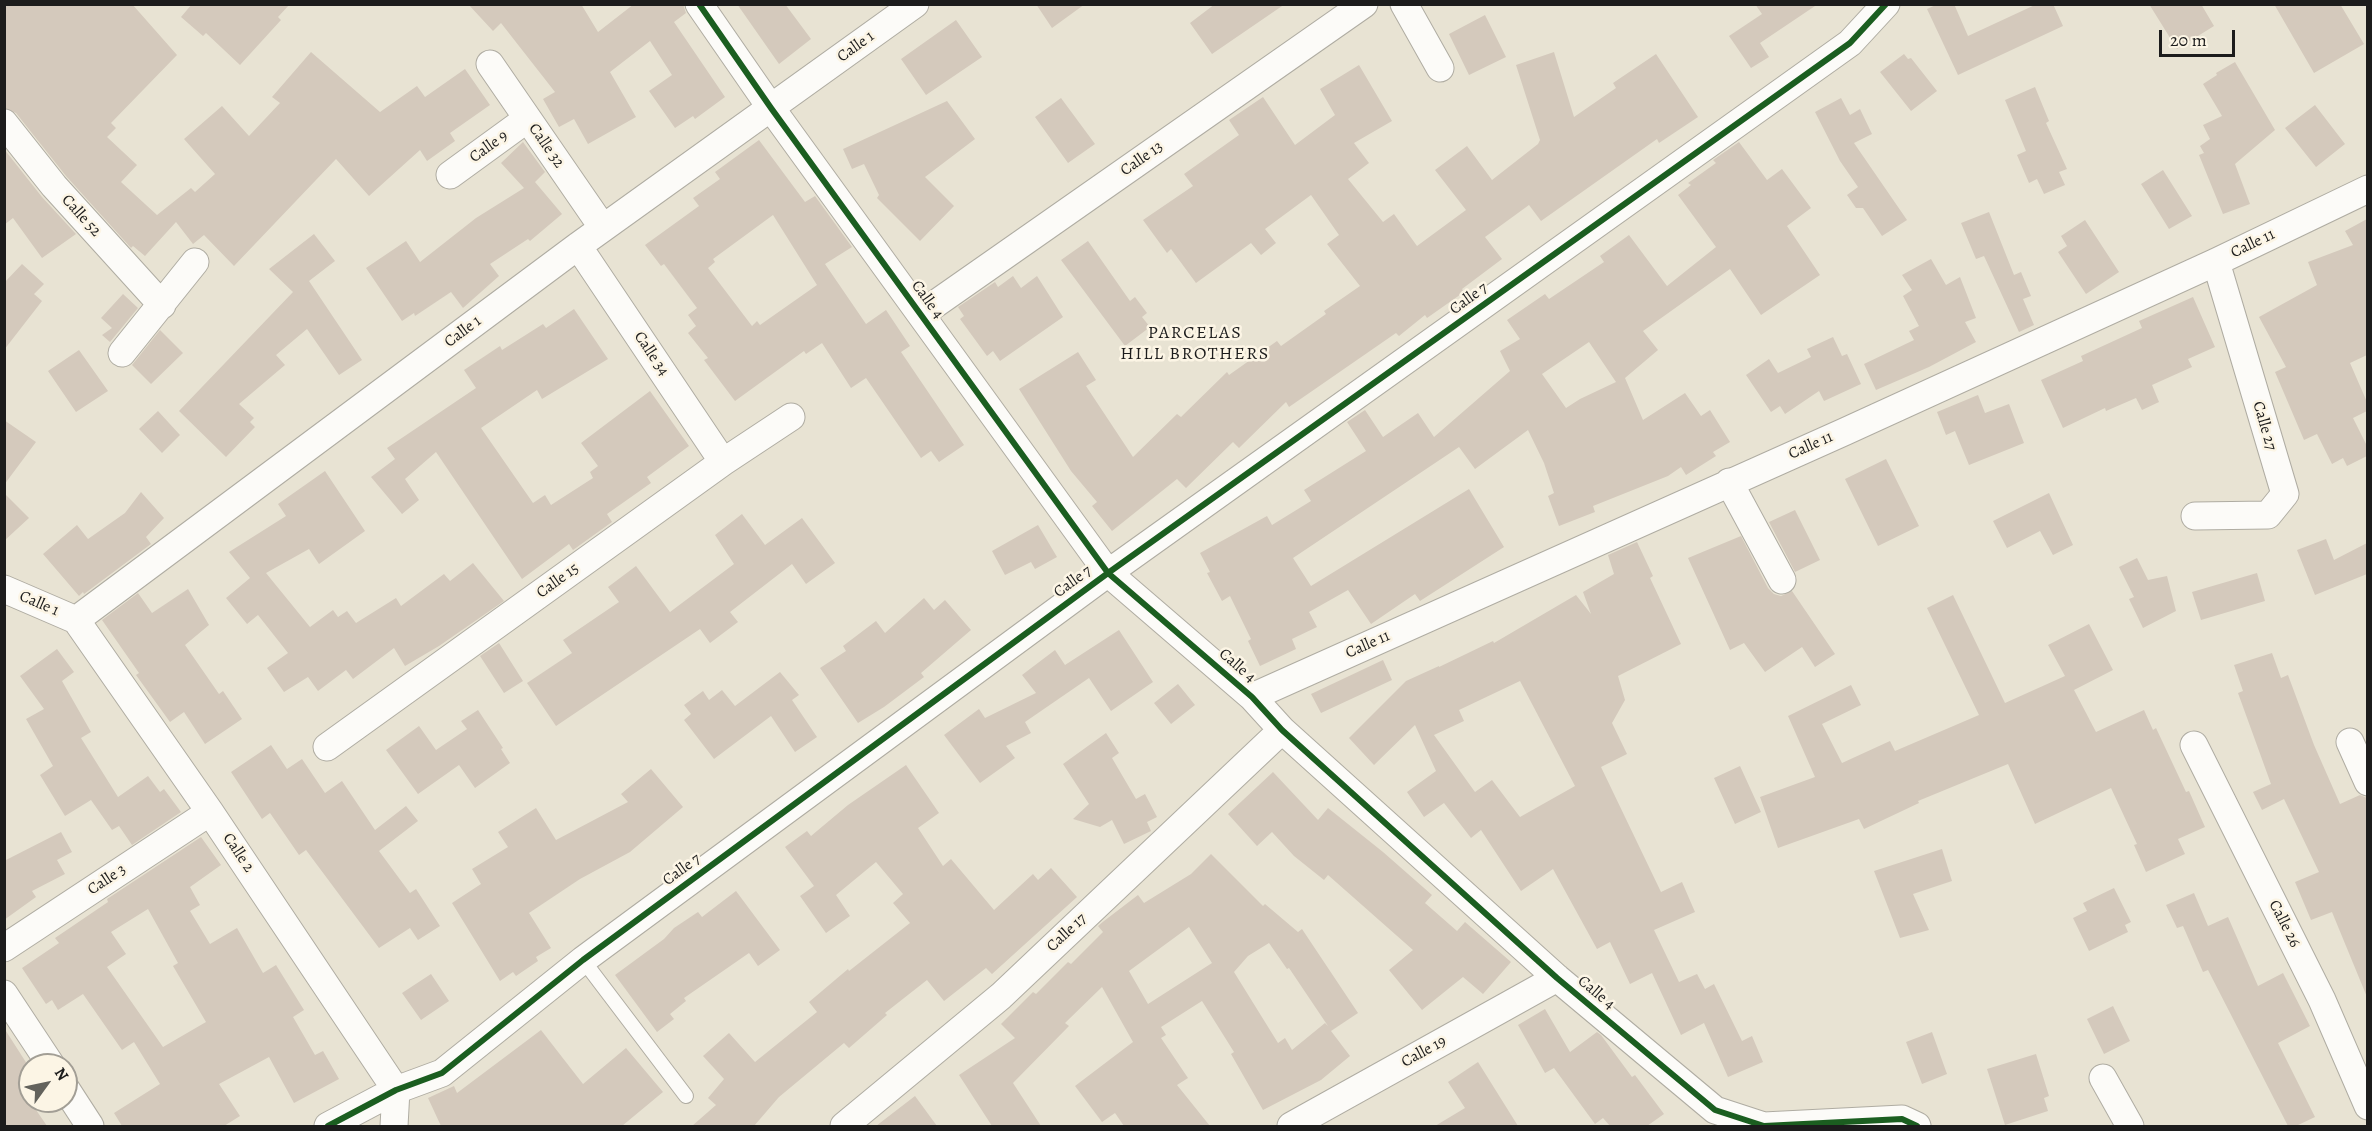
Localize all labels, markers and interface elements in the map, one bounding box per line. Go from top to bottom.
scale bar [2162,18,2238,56]
street label: Calle 1 [834,27,878,67]
text: 20 m [2170,28,2207,52]
street label: Calle 32 [524,120,568,172]
street label: Calle 9 [466,127,512,167]
street label: Calle 13 [1117,137,1167,181]
street label: Calle 52 [57,191,105,241]
street label: Calle 11 [2228,225,2278,263]
street label: Calle 4 [907,277,947,323]
street label: Calle 7 [1446,279,1492,319]
street label: Calle 1 [441,312,485,352]
district label: PARCELAS HILL BROTHERS [1120,323,1270,366]
street label: Calle 34 [629,328,673,380]
street label: Calle 27 [2248,399,2280,453]
street label: Calle 11 [1786,428,1836,464]
street label: Calle 15 [533,559,583,603]
street label: Calle 7 [1050,562,1096,602]
street label: Calle 1 [16,587,62,621]
street label: Calle 11 [1343,627,1393,663]
street label: Calle 4 [1215,645,1259,687]
street label: Calle 2 [218,830,258,876]
street label: Calle 7 [659,850,705,890]
street label: Calle 3 [84,860,130,900]
street label: Calle 26 [2264,897,2304,951]
street label: Calle 17 [1043,910,1091,956]
street label: Calle 4 [1573,972,1619,1014]
street label: Calle 19 [1398,1032,1450,1072]
north arrow [18,1053,78,1113]
text: N [49,1063,74,1085]

